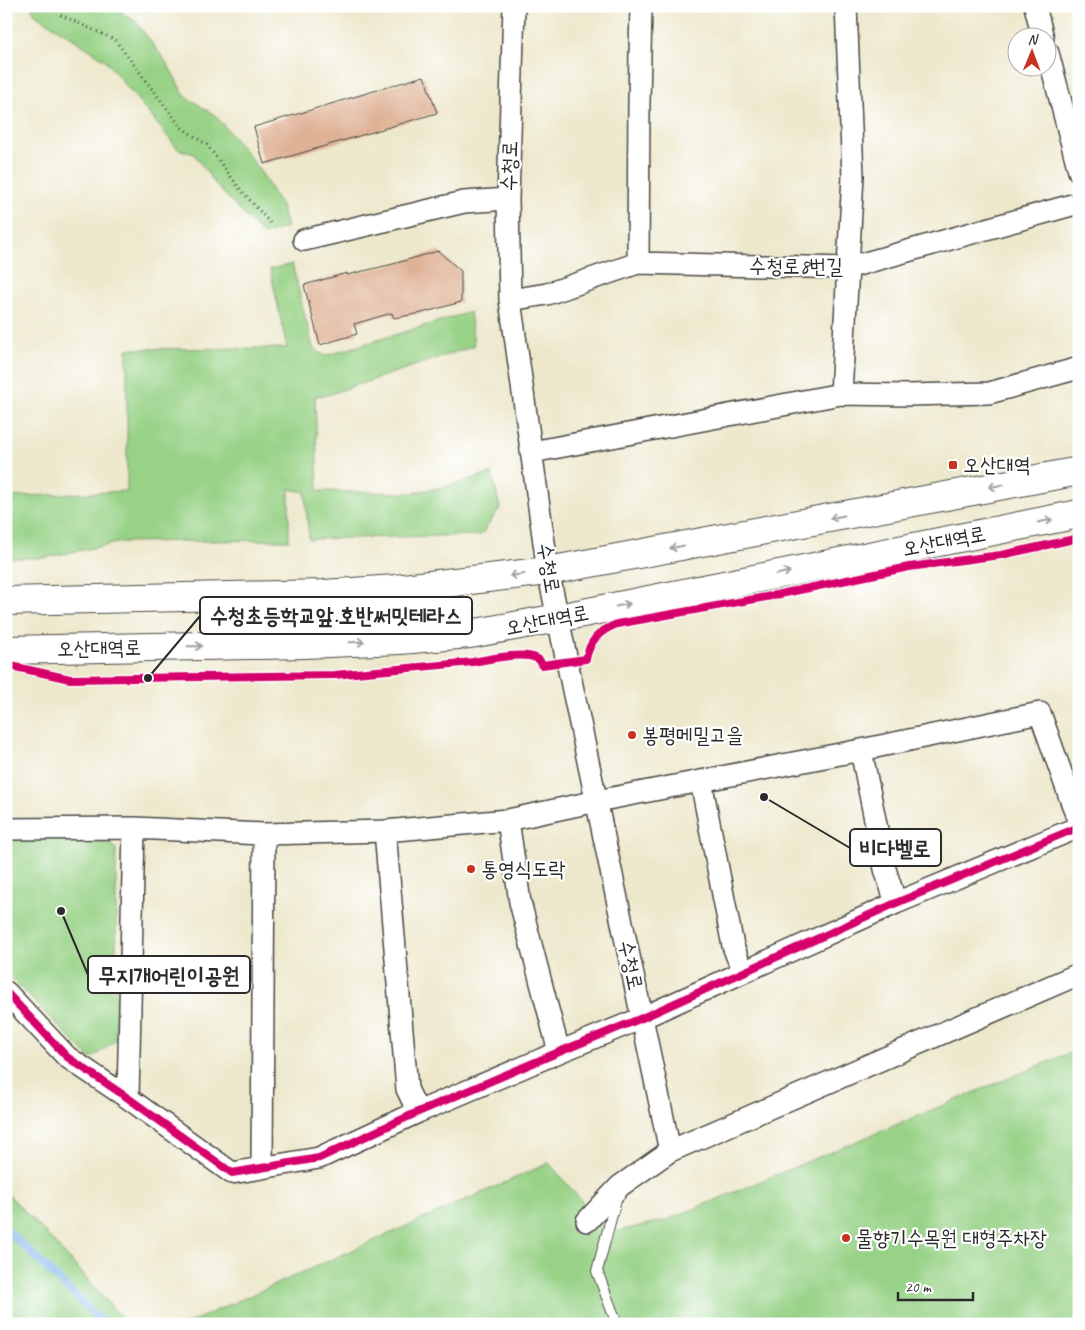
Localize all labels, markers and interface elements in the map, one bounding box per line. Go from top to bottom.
north arrow [1008,28,1058,78]
text: N [1028,31,1039,48]
street label: 수청로 [495,140,523,192]
street label: 수청로8번길 [749,253,843,279]
place label: 오산대역 [963,452,1031,478]
marker: 오산대역 [947,459,959,471]
one-way arrow [989,482,1005,492]
one-way arrow [829,512,845,522]
one-way arrow [1037,515,1053,525]
street label: 오산대역로 [900,520,988,562]
street label: 수청로 [532,541,566,595]
one-way arrow [669,542,685,552]
one-way arrow [774,568,790,578]
one-way arrow [509,570,525,580]
callout: 수청초등학교앞.호반써밋테라스 [200,597,472,634]
street label: 오산대역로 [503,599,591,641]
one-way arrow [615,600,631,609]
text: 수청초등학교앞.호반써밋테라스 [210,602,462,630]
street label: 오산대역로 [57,634,141,662]
one-way arrow [349,637,365,647]
one-way arrow [186,641,203,651]
place label: 봉평메밀고을 [642,722,743,748]
marker: 봉평메밀고을 [626,729,638,741]
callout: 비다벨로 [850,829,941,866]
text: 비다벨로 [860,835,931,863]
place label: 통영식도락 [481,856,566,882]
marker: 통영식도락 [465,863,477,875]
street label: 수청로 [613,937,649,993]
callout: 무지개어린이공원 [88,956,250,993]
text: 무지개어린이공원 [98,962,240,990]
place label: 물향기수목원 대형주차장 [856,1225,1047,1251]
marker: 물향기수목원 대형주차장 [840,1232,852,1244]
scale bar [898,1270,972,1302]
text: 20 m [905,1278,932,1297]

